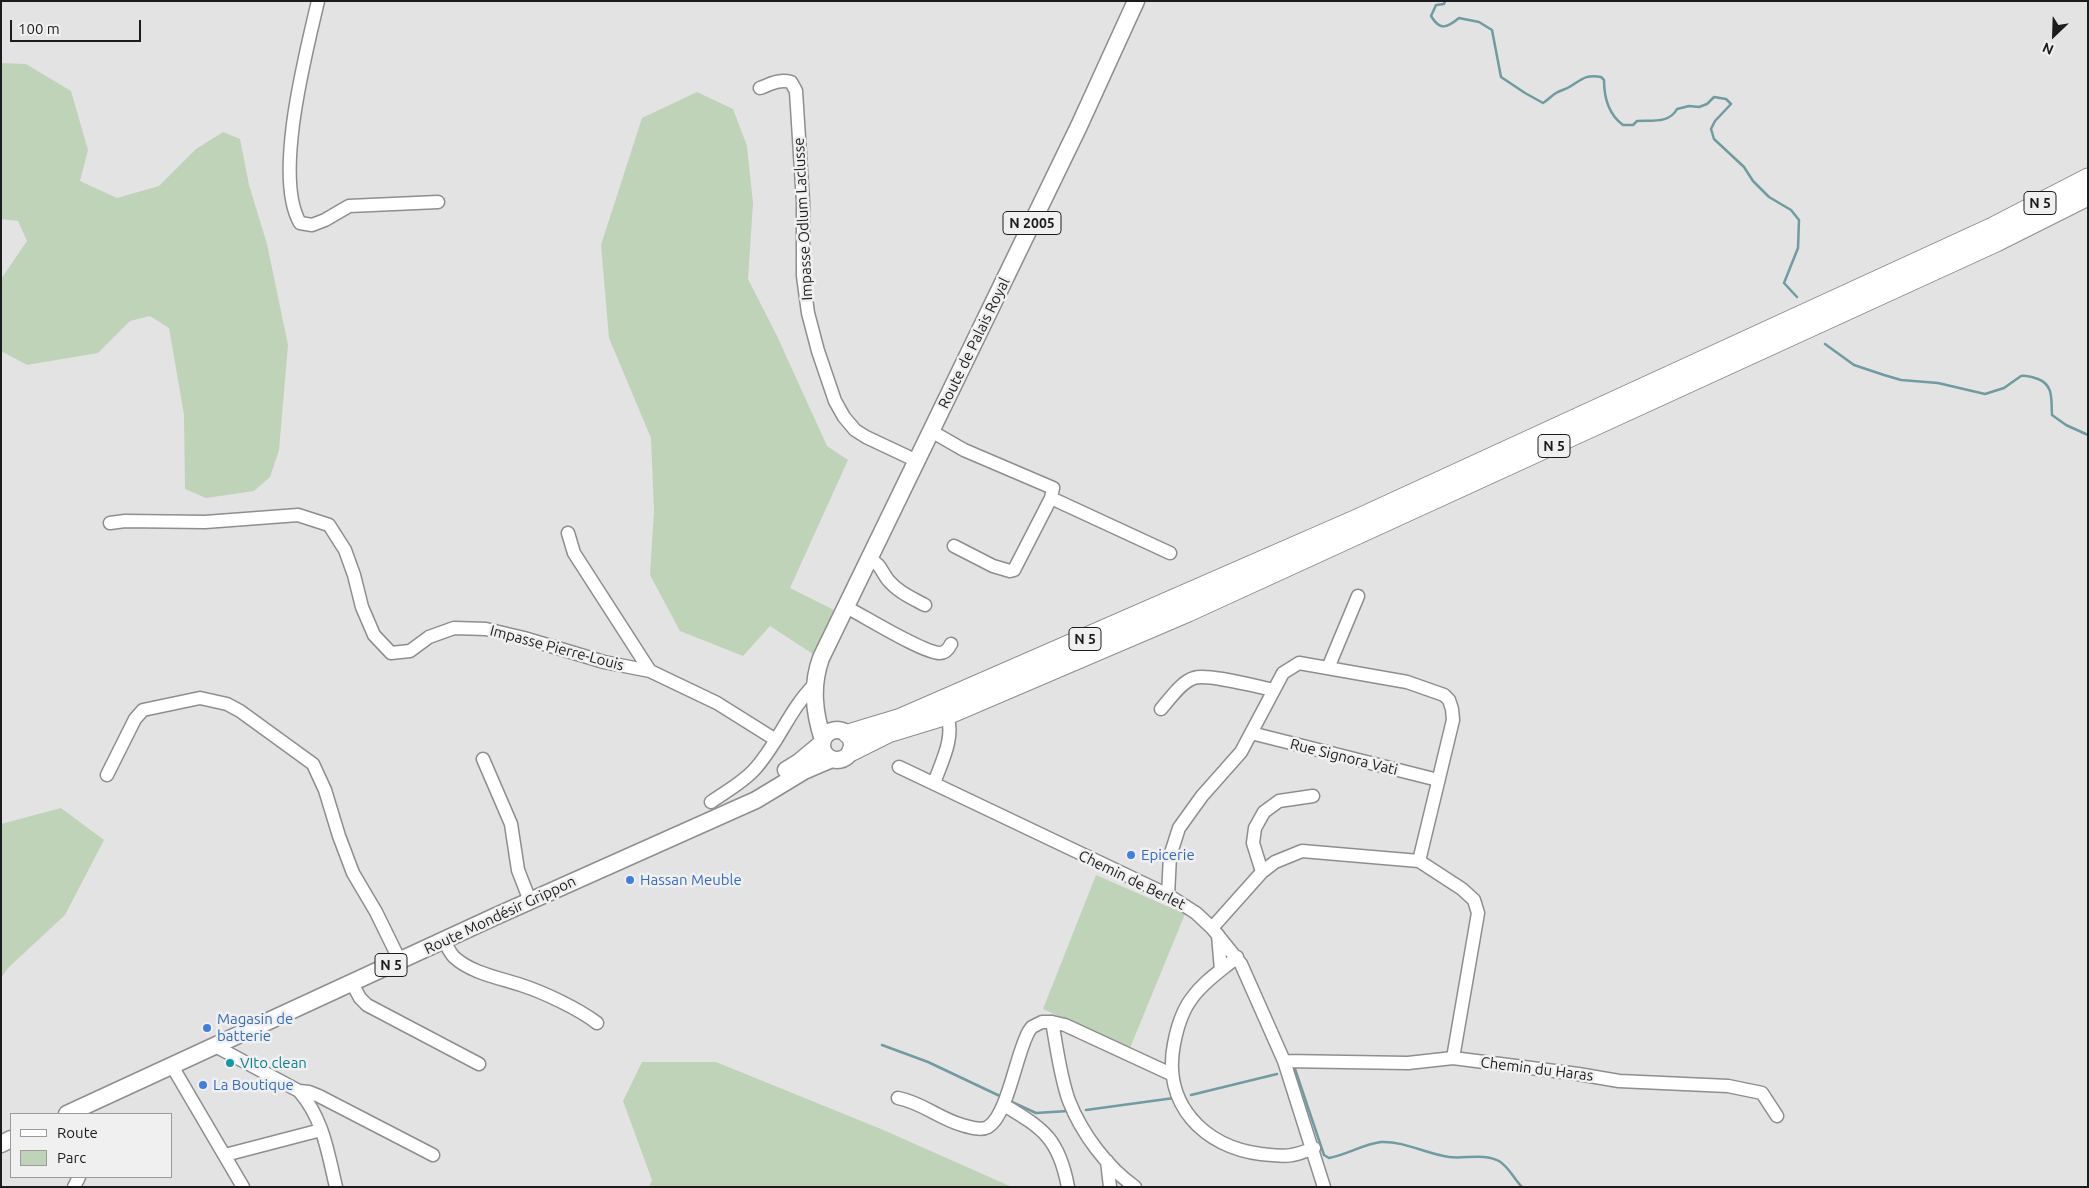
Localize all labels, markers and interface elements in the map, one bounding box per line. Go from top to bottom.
scale bar [12,10,144,42]
north arrow [2029,10,2079,60]
text: 100 m [18,20,60,37]
text: N [2040,39,2056,58]
street label: Impasse Odlum Laclusse [790,137,816,301]
road number: N 5 [2024,192,2056,214]
road number: N 2005 [1003,212,1061,234]
street label: Route de Palais Royal [934,275,1014,411]
road number: N 5 [1538,434,1570,458]
street label: Impasse Pierre-Louis [488,621,626,675]
road number: N 5 [1069,628,1101,650]
street label: Rue Signora Vati [1288,735,1400,779]
street label: Chemin de Berlet [1076,846,1188,914]
place label: Epicerie [1141,846,1195,864]
marker: Epicerie [1125,849,1137,861]
place label: Hassan Meuble [640,871,742,889]
street label: Route Mondésir Grippon [421,872,579,958]
marker: Hassan Meuble [624,874,636,886]
road number: N 5 [375,954,407,976]
place label: Magasin de batterie [217,1010,293,1045]
marker: Magasin de batterie [201,1022,213,1034]
street label: Chemin du Haras [1480,1053,1594,1085]
place label: VIto clean [240,1054,307,1072]
marker: VIto clean [224,1057,236,1069]
place label: La Boutique [213,1076,294,1094]
marker: La Boutique [197,1079,209,1091]
legend [10,1113,172,1178]
text: Route [57,1124,98,1141]
text: Parc [57,1149,86,1166]

